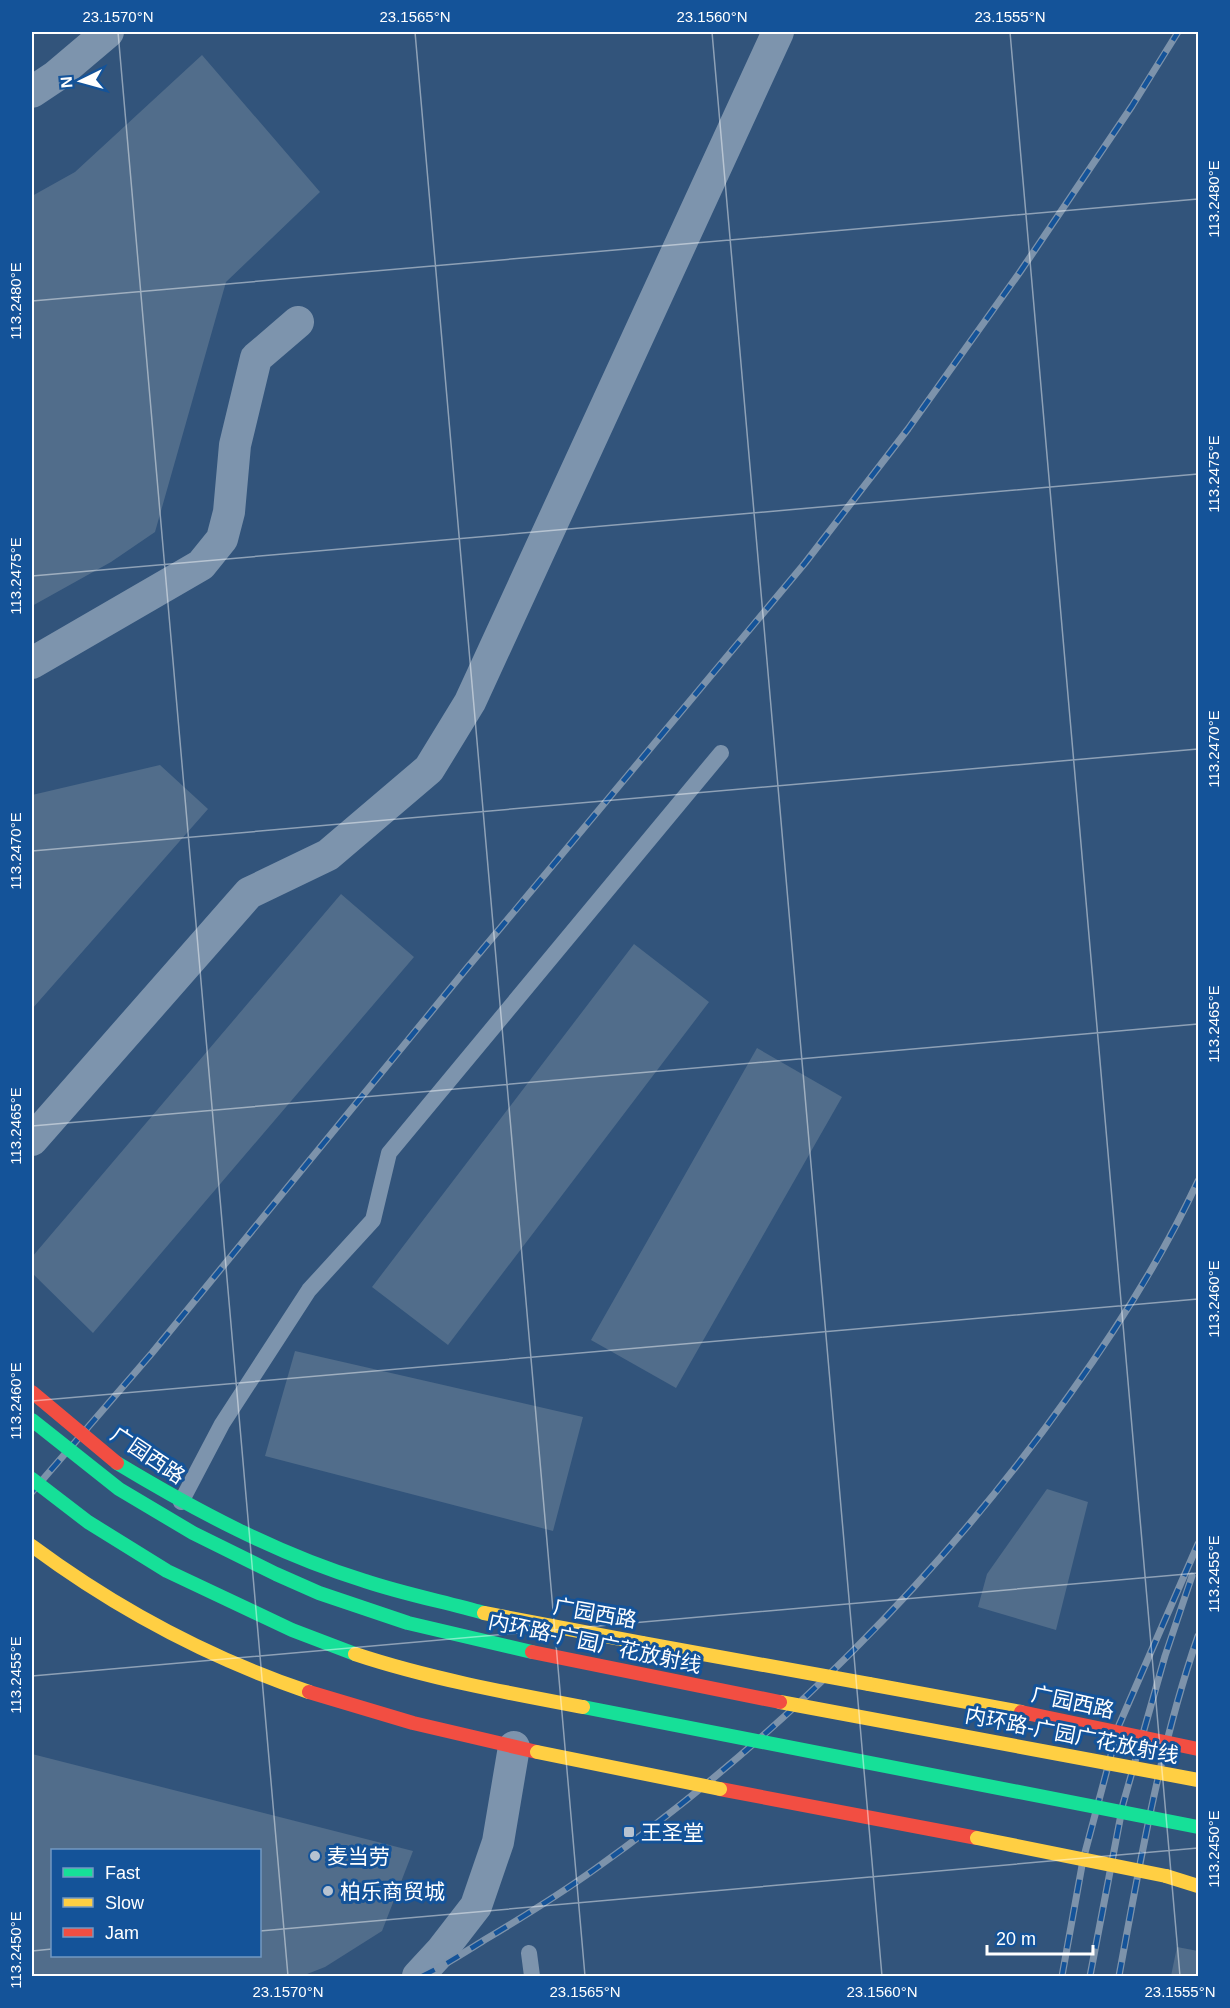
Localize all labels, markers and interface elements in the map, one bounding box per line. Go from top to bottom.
text: 23.1570°N [82,8,154,25]
text: 23.1565°N [379,8,451,25]
text: 23.1560°N [676,8,748,25]
text: 23.1555°N [974,8,1046,25]
north arrow [51,51,111,111]
text: N [58,76,76,89]
text: 113.2480°E [1205,160,1222,238]
text: 113.2480°E [7,262,24,340]
text: 113.2475°E [1205,435,1222,513]
text: 113.2475°E [7,537,24,615]
text: 113.2470°E [1205,710,1222,788]
text: 113.2470°E [7,812,24,890]
text: 113.2465°E [1205,985,1222,1063]
text: 113.2465°E [7,1087,24,1165]
text: 113.2460°E [1205,1260,1222,1338]
text: 113.2460°E [7,1362,24,1440]
street label: 广园西路 [107,1422,189,1488]
text: 113.2455°E [1205,1535,1222,1613]
street label: 广园西路 [552,1594,638,1632]
street label: 内环路-广园广花放射线 [486,1609,704,1677]
text: 113.2455°E [7,1636,24,1714]
street label: 广园西路 [1030,1682,1116,1722]
street label: 内环路-广园广花放射线 [963,1703,1181,1767]
text: 113.2450°E [1205,1810,1222,1888]
place label: 王圣堂 [641,1821,704,1844]
marker: 王圣堂 [622,1825,636,1839]
place label: 麦当劳 [327,1845,390,1868]
legend [51,1849,261,1957]
marker: 麦当劳 [308,1849,322,1863]
text: Fast [105,1863,140,1883]
place label: 柏乐商贸城 [340,1880,445,1903]
marker: 柏乐商贸城 [321,1884,335,1898]
text: Slow [105,1893,145,1913]
text: 113.2450°E [7,1911,24,1989]
scale bar [987,1918,1094,1956]
text: Jam [105,1923,139,1943]
text: 20 m [996,1929,1036,1949]
text: 23.1570°N [252,1983,324,2000]
text: 23.1565°N [549,1983,621,2000]
text: 23.1560°N [846,1983,918,2000]
text: 23.1555°N [1144,1983,1216,2000]

